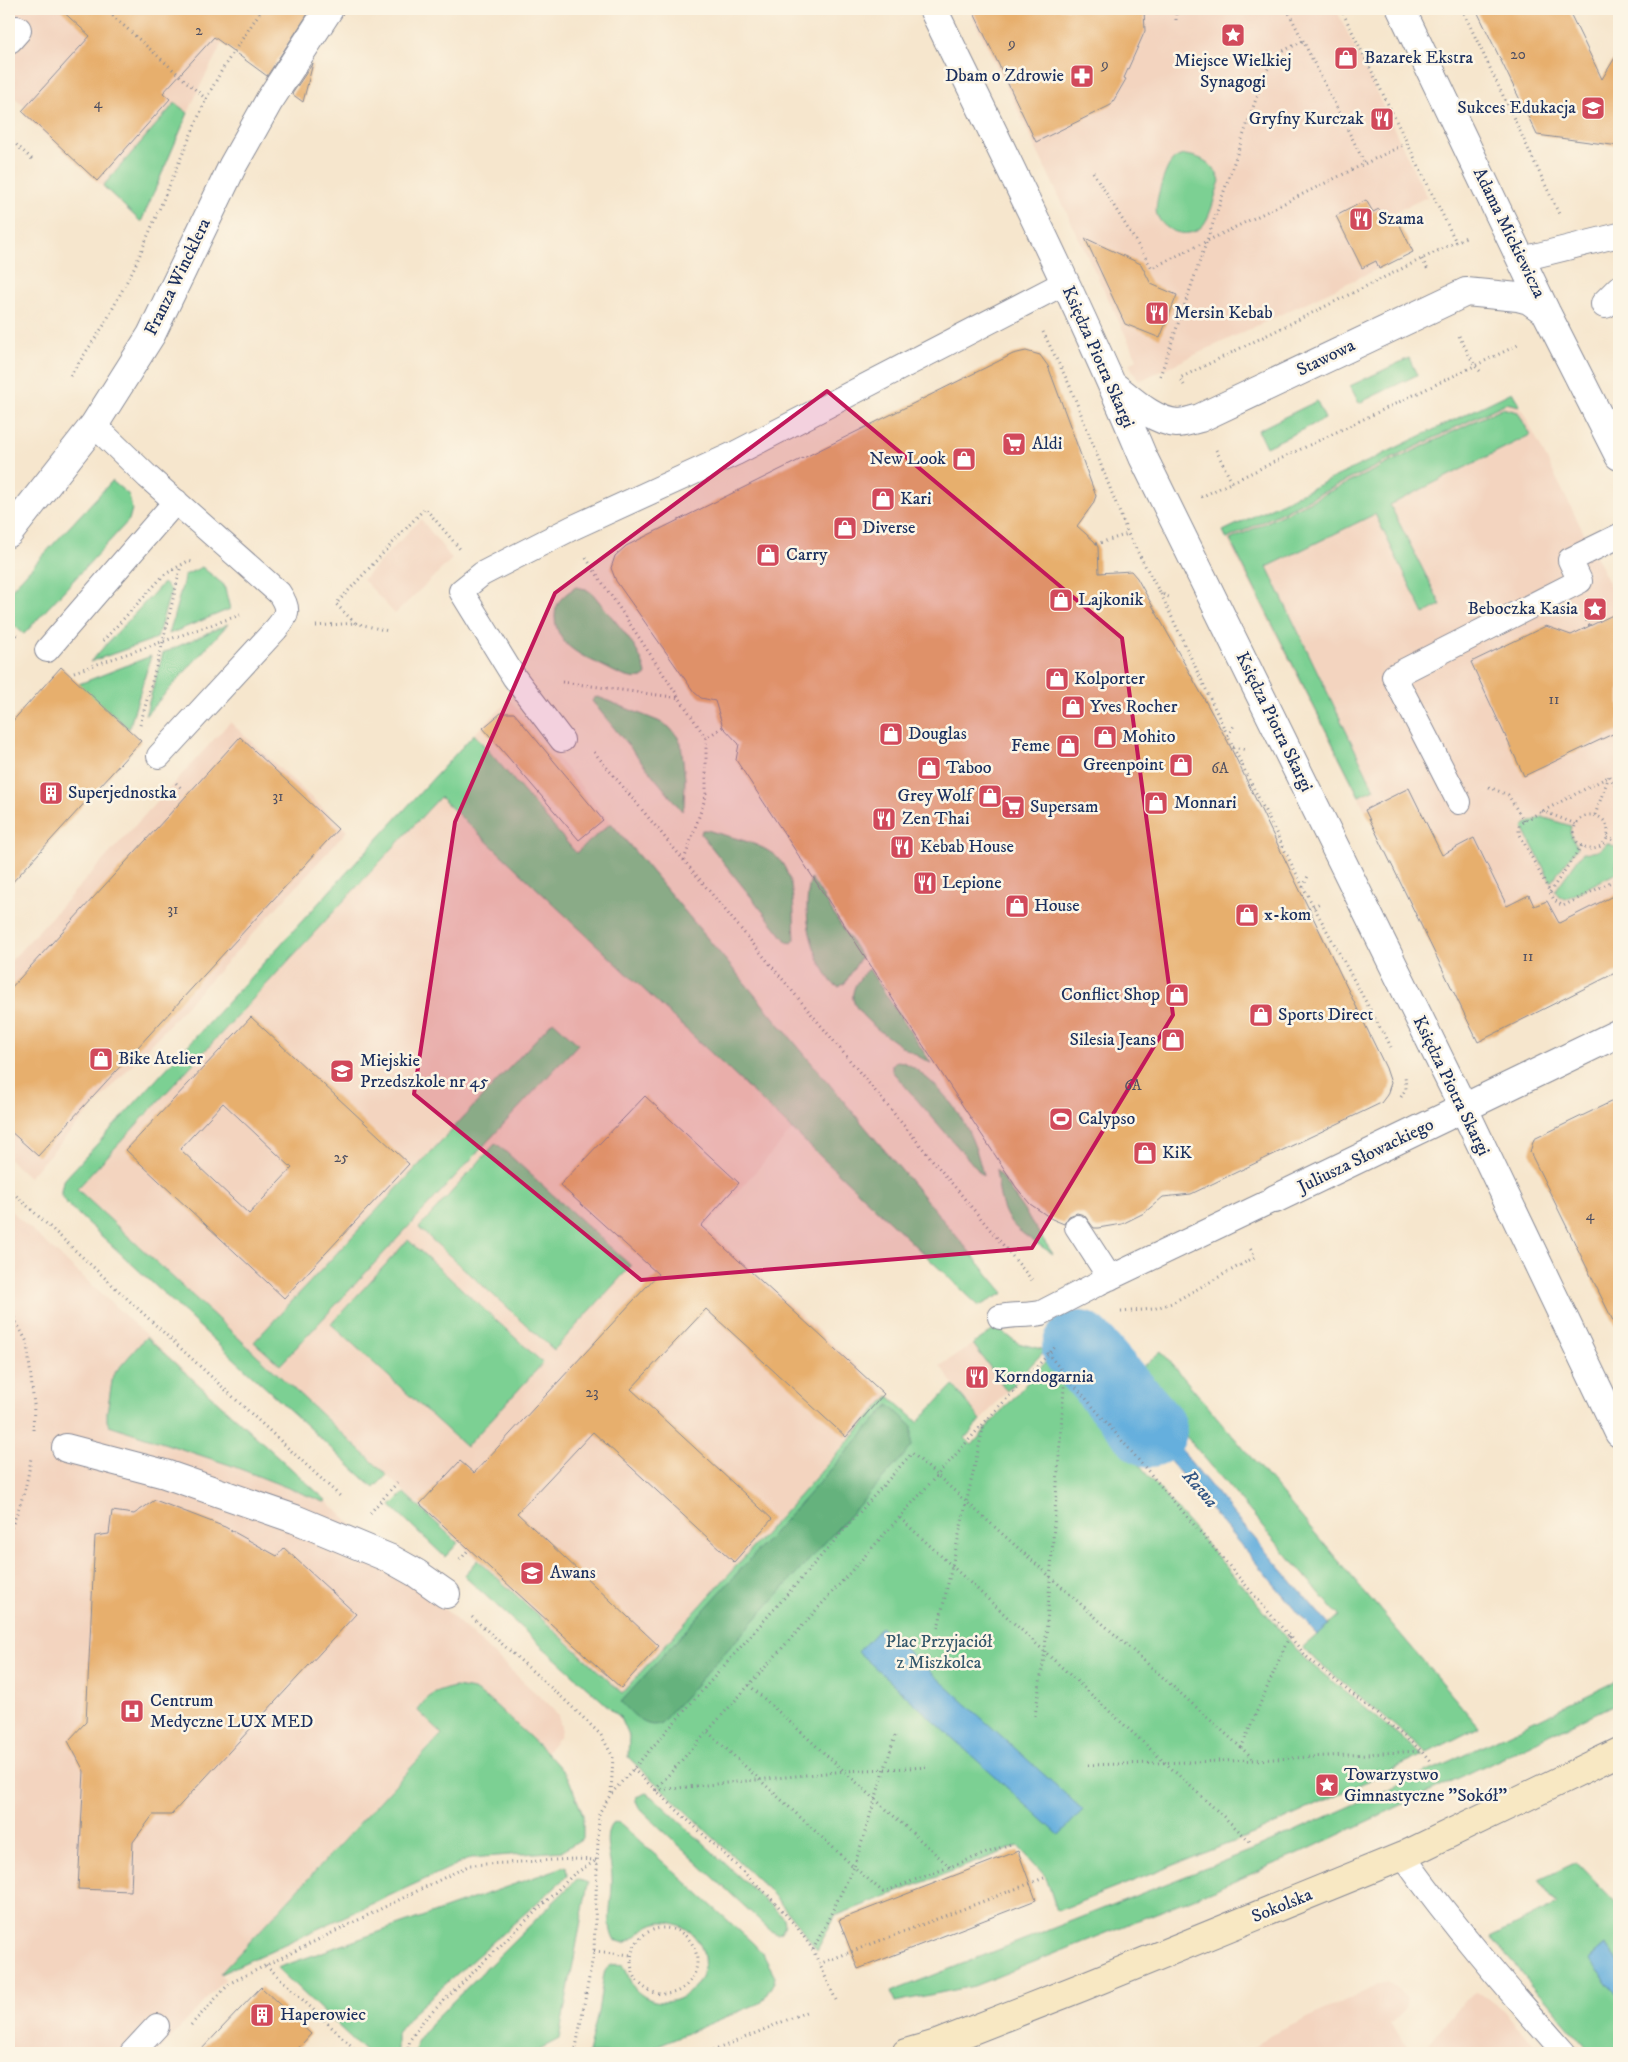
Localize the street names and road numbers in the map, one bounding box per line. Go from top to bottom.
street label: Adama Mickiewicza [1468,164,1550,302]
street label: Franza Wincklera [140,215,216,339]
street label: Księdza Piotra Skargi [1057,283,1139,431]
street label: Stawowa [1293,334,1359,382]
street label: Księdza Piotra Skargi [1231,648,1317,796]
street label: Księdza Piotra Skargi [1408,1012,1494,1160]
street label: Juliusza Słowackiego [1293,1113,1438,1199]
street label: Sokolska [1248,1884,1316,1928]

